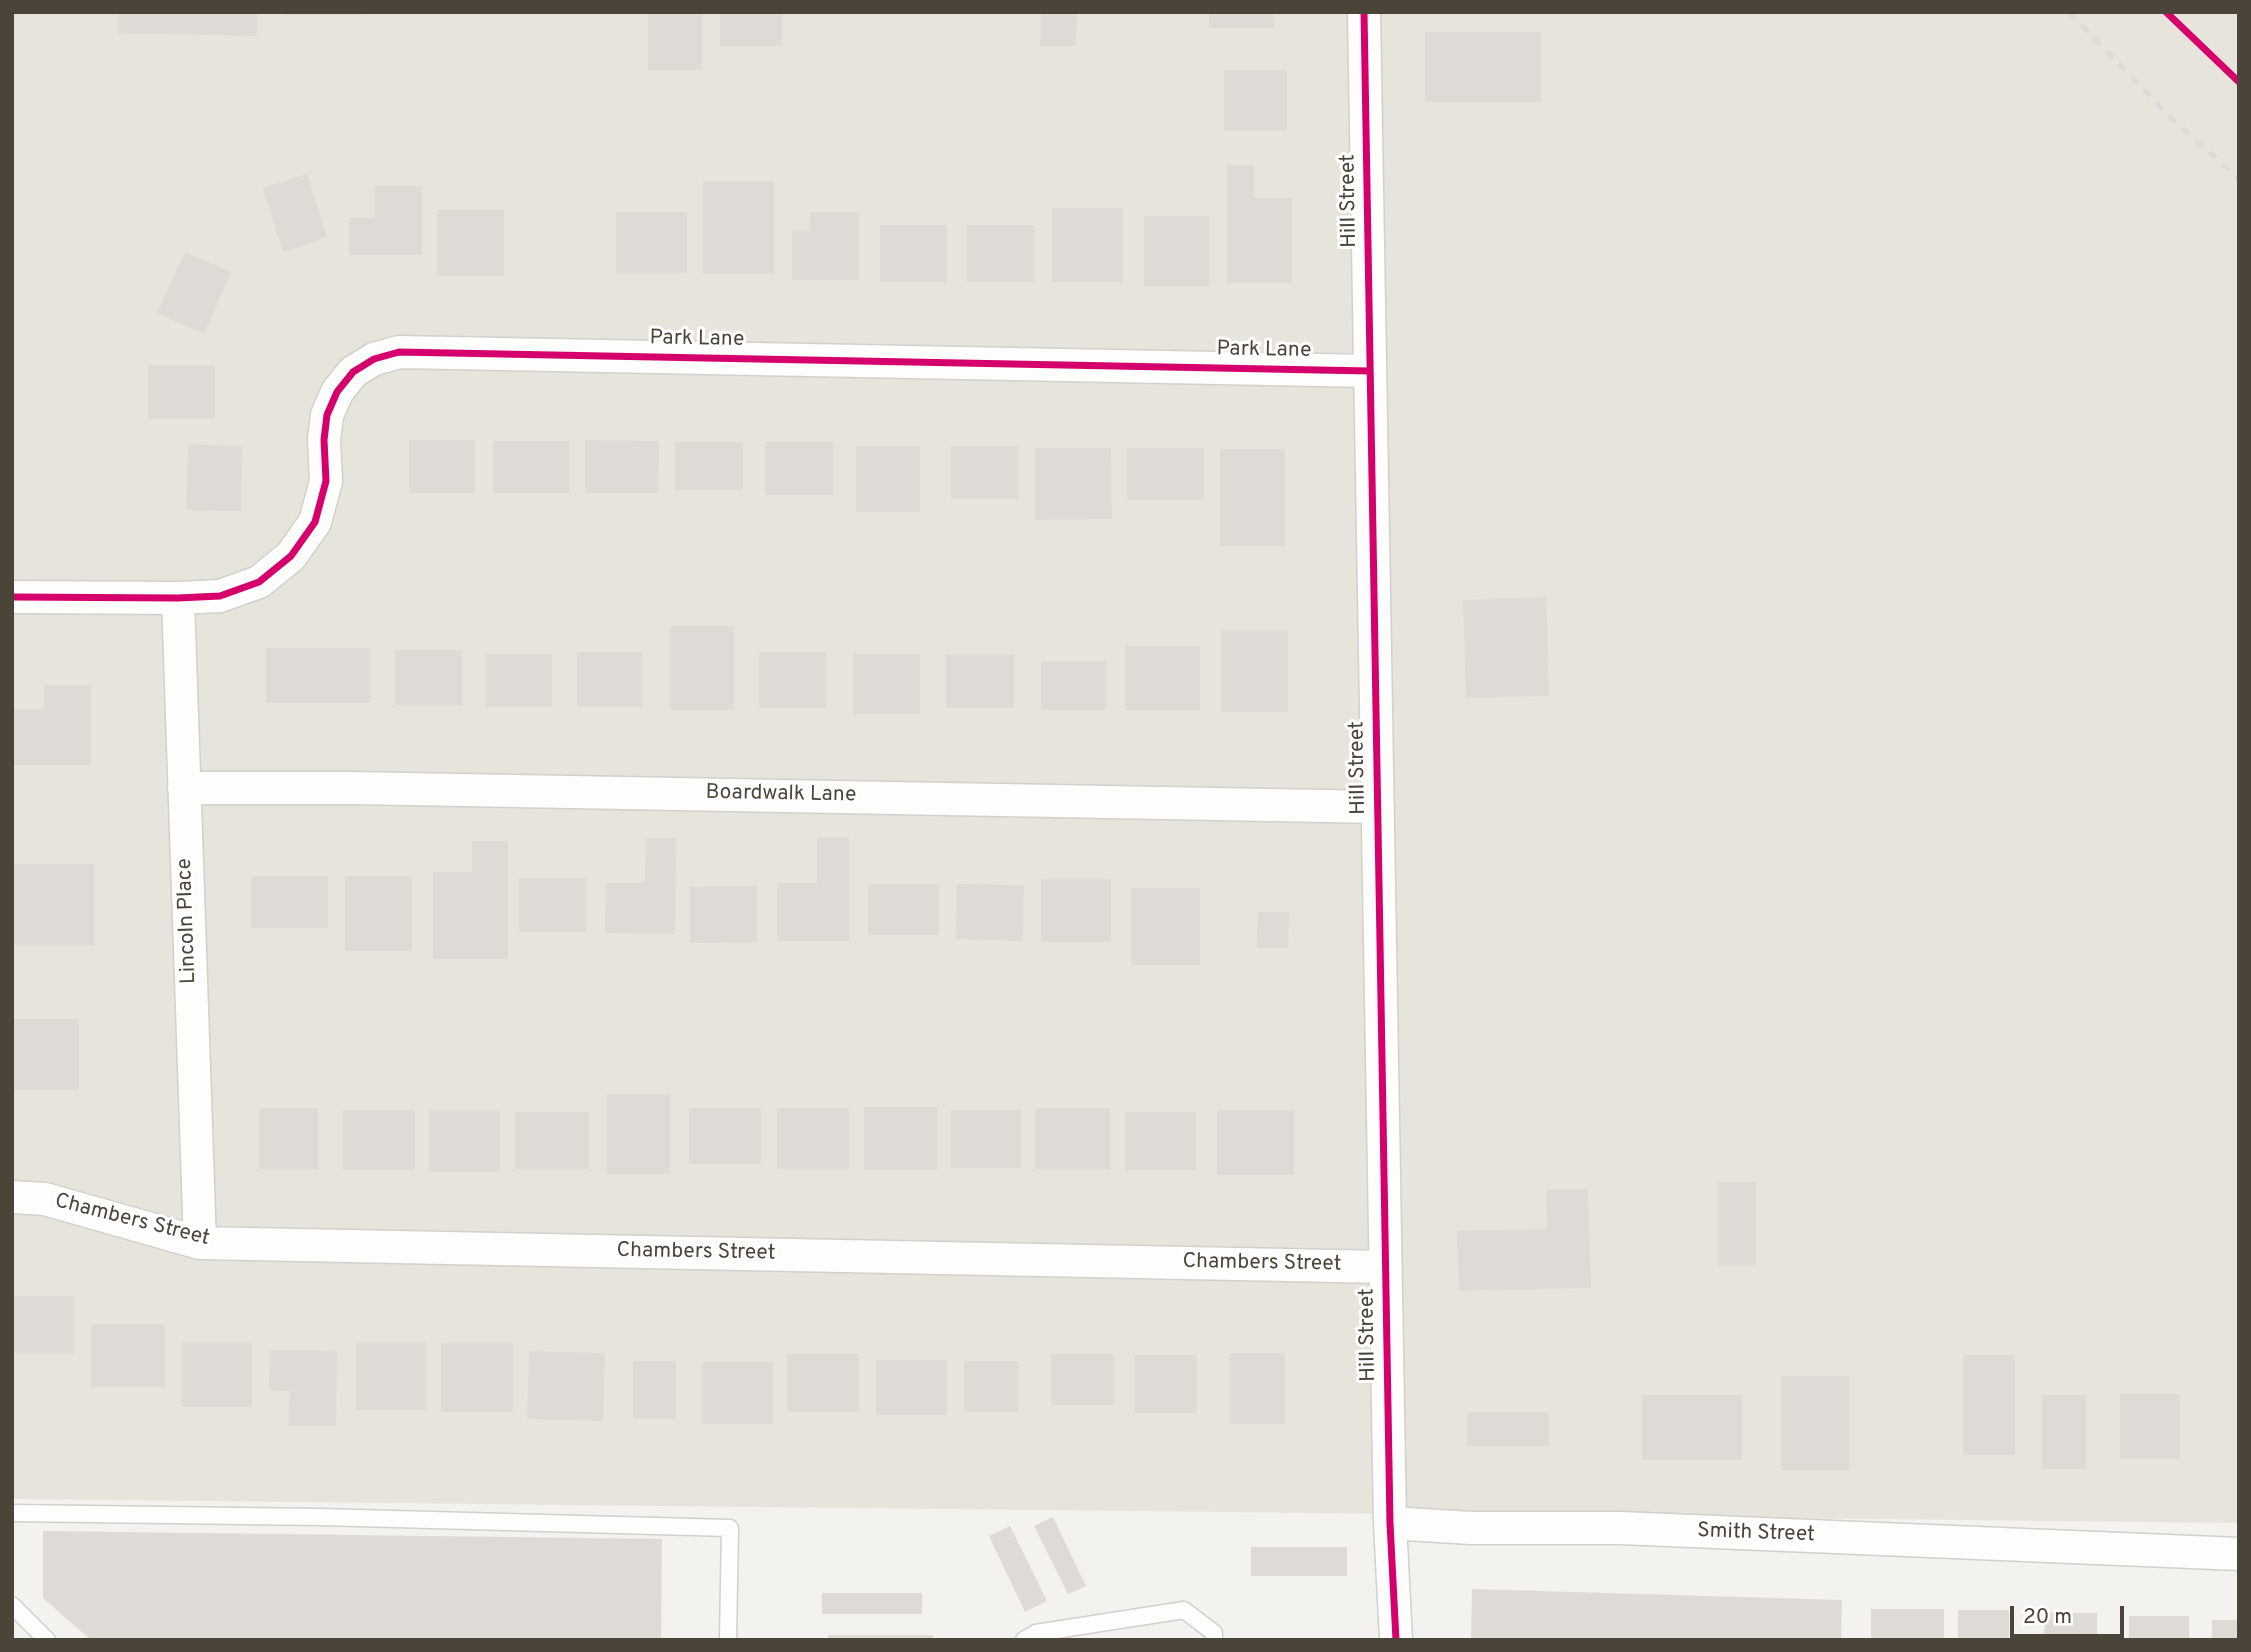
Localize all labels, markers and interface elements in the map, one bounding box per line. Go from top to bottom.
street label: Hill Street [1337,154,1363,248]
street label: Park Lane [649,327,745,353]
street label: Park Lane [1216,338,1312,364]
street label: Hill Street [1346,721,1372,815]
street label: Boardwalk Lane [705,781,857,809]
street label: Lincoln Place [173,858,203,984]
street label: Chambers Street [52,1190,212,1252]
street label: Chambers Street [616,1239,776,1267]
street label: Chambers Street [1182,1250,1342,1278]
street label: Hill Street [1356,1288,1382,1382]
street label: Smith Street [1697,1519,1815,1549]
scale bar [2013,1592,2127,1636]
text: 20 m [2023,1604,2072,1631]

